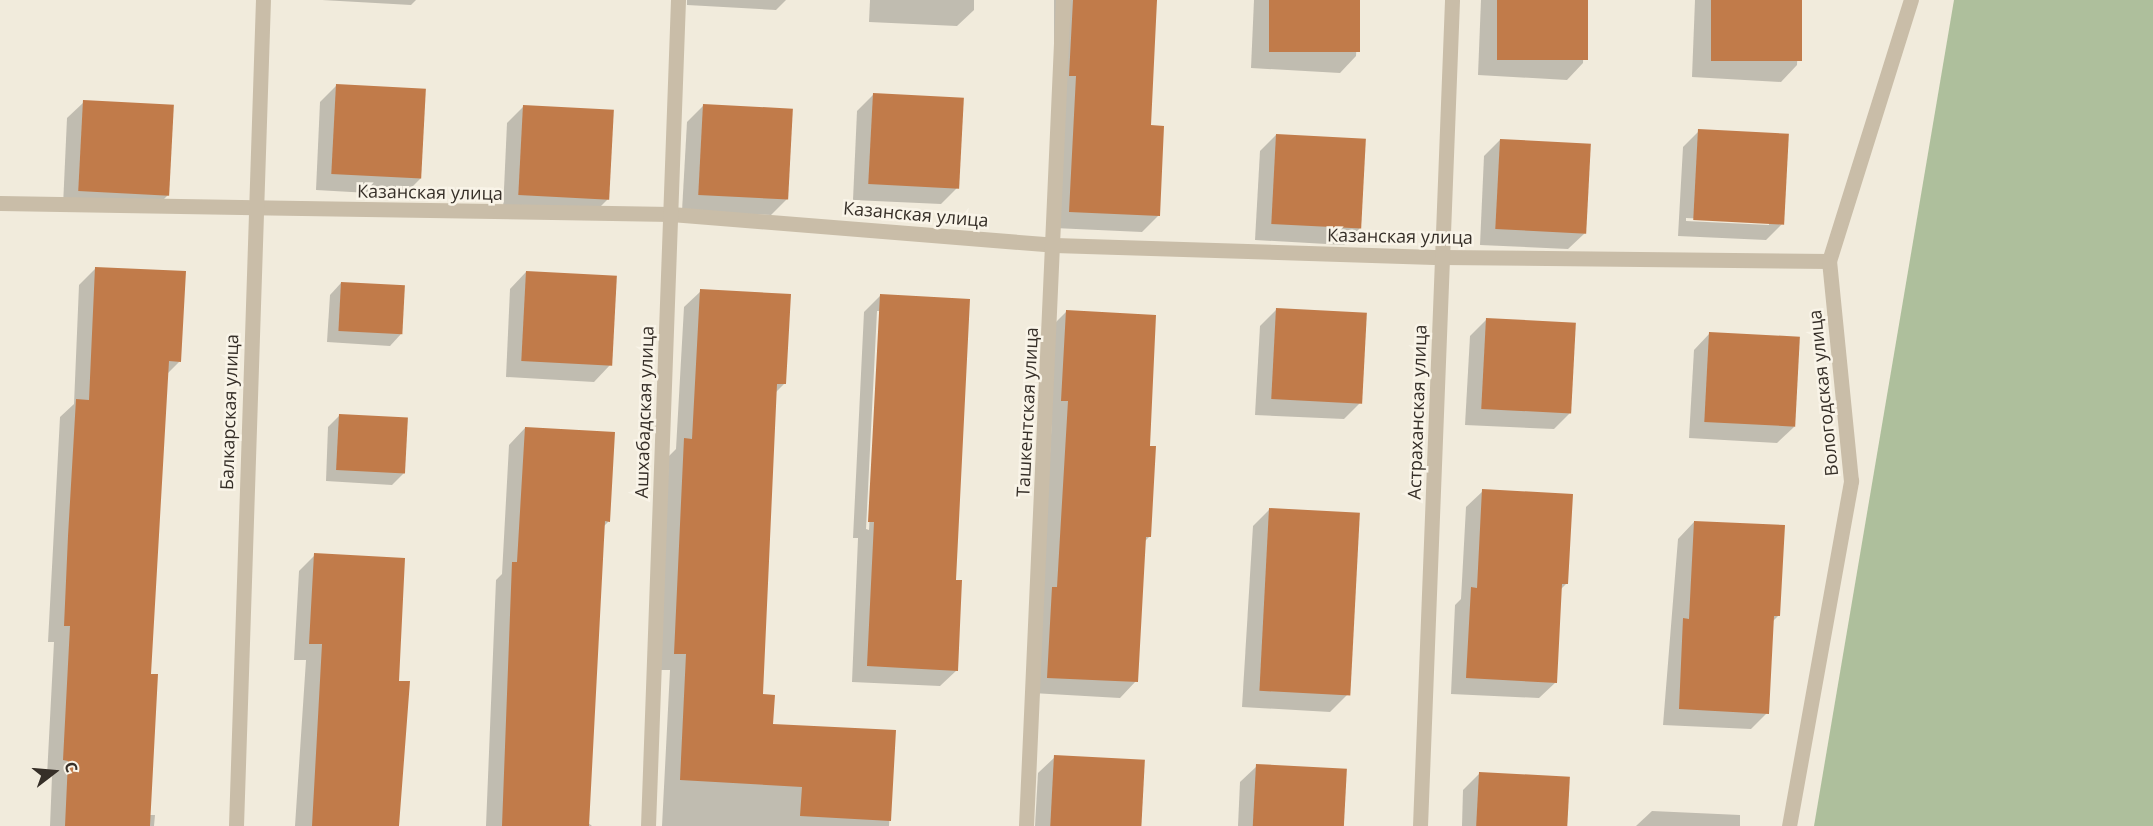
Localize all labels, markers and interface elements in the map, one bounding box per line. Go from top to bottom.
street label: Казанская улица [357,180,503,204]
street label: Казанская улица [843,197,989,231]
street label: Казанская улица [1327,224,1473,248]
street label: Вологодская улица [1804,309,1842,477]
street label: Астраханская улица [1403,324,1431,500]
street label: Ашхабадская улица [630,325,658,499]
street label: Ташкентская улица [1012,327,1042,497]
street label: Балкарская улица [215,334,243,490]
north arrow [24,742,84,802]
text: С [59,759,83,775]

